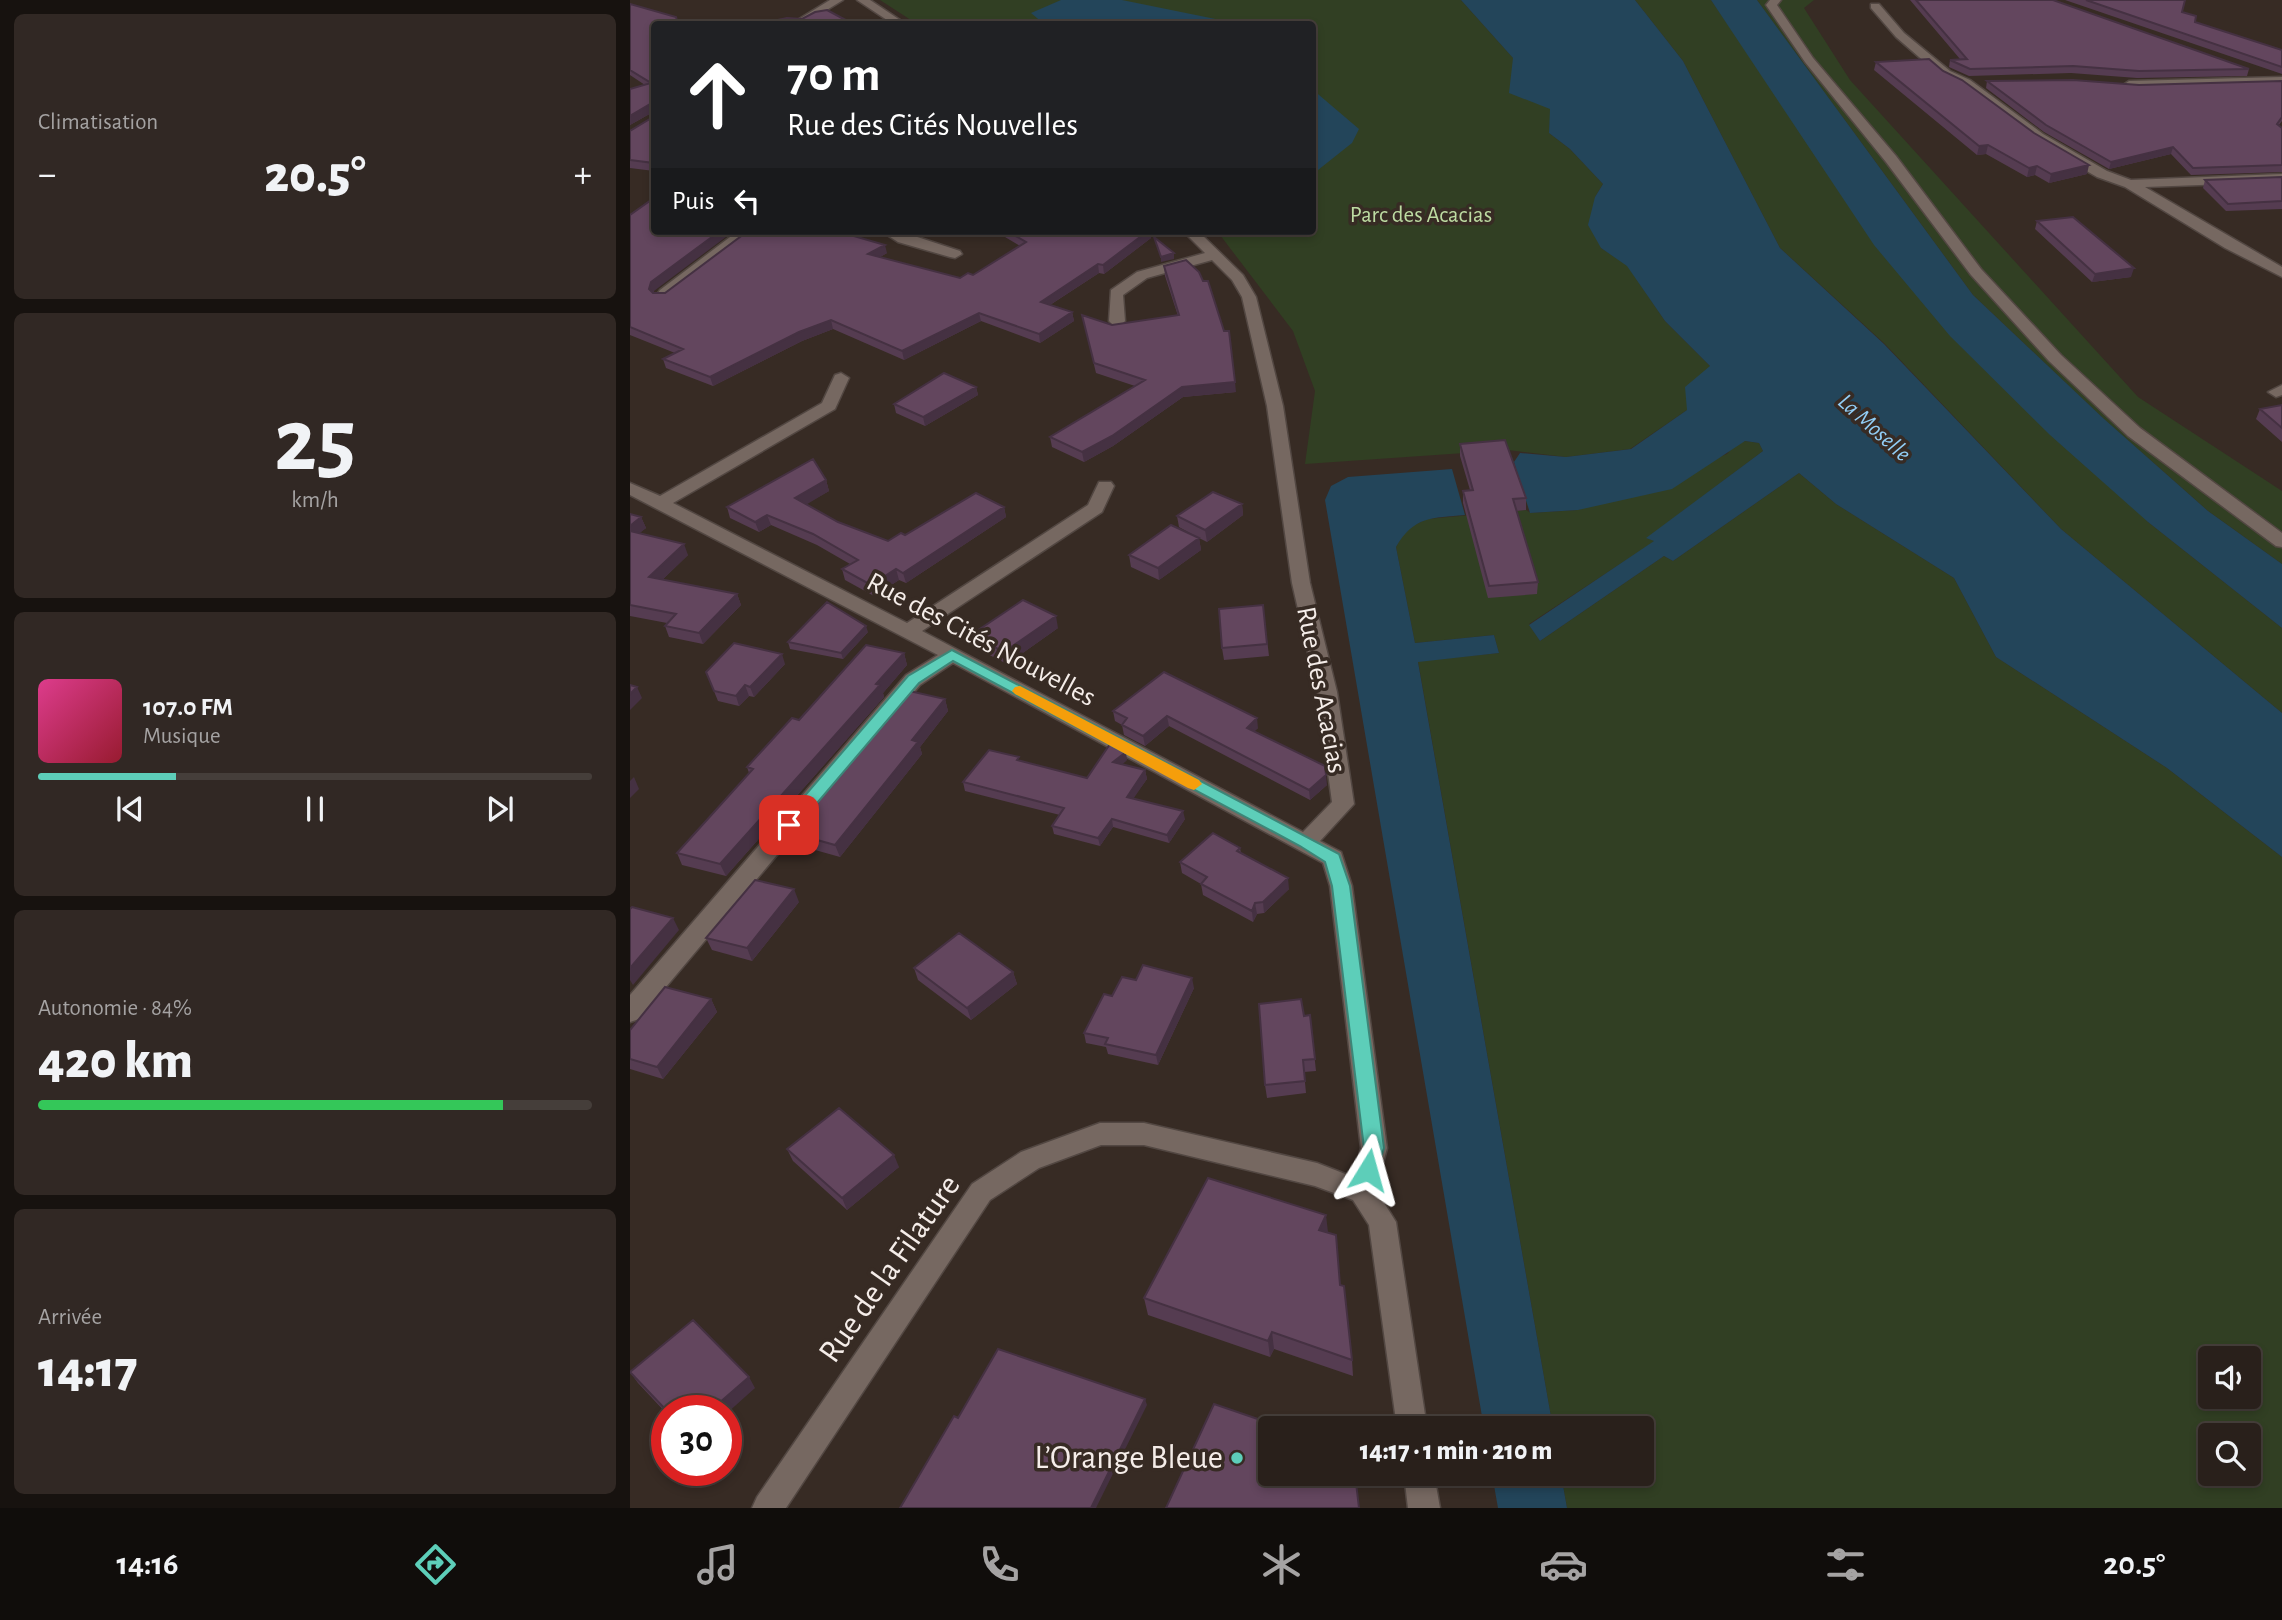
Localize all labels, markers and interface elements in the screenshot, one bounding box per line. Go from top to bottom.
icon: ahead [672,49,763,140]
text: 70 m [787,51,881,100]
text: Rue des Cités Nouvelles [787,109,1078,141]
text: Climatisation [38,111,158,134]
text: 20.5° [264,149,366,201]
text: − [38,156,56,194]
text: + [574,156,592,194]
icon: left [728,182,766,220]
text: Puis [672,188,714,214]
park label: Parc des Acacias [1350,204,1492,227]
water label: La Moselle [1833,389,1915,467]
text: 25 [274,396,356,487]
text: km/h [291,489,339,512]
street label: Rue des Cités Nouvelles [862,568,1100,712]
street label: Rue des Acacias [1291,604,1351,776]
text: 107.0 FM [143,694,233,720]
text: Musique [143,725,221,748]
icon: previous [111,790,149,828]
icon: pause [296,790,334,828]
icon: next [481,790,519,828]
pin [759,795,819,855]
icon: arrive [770,806,808,844]
text: Autonomie · 84% [38,997,192,1020]
text: 420 km [38,1035,193,1087]
position arrow [1331,1133,1405,1207]
street label: Rue de la Filature [813,1169,967,1369]
text: Arrivée [38,1306,102,1329]
text: 14:17 [38,1344,138,1396]
map controls [2198,1346,2261,1486]
button: sound [2198,1346,2261,1409]
speed limit sign: 30 [651,1395,742,1486]
button: search [2198,1423,2261,1486]
text: 14:17 · 1 min · 210 m [1360,1438,1552,1464]
place label: L’Orange Bleue [1034,1442,1223,1475]
marker: L’Orange Bleue [1229,1450,1245,1466]
icon: directions [411,1540,460,1589]
icon: music [693,1540,742,1589]
icon: phone [975,1540,1024,1589]
icon: climate [1257,1540,1306,1589]
icon: car [1539,1540,1588,1589]
icon: filters [1821,1540,1870,1589]
text: 14:16 [116,1548,178,1580]
text: 20.5° [2103,1548,2165,1580]

